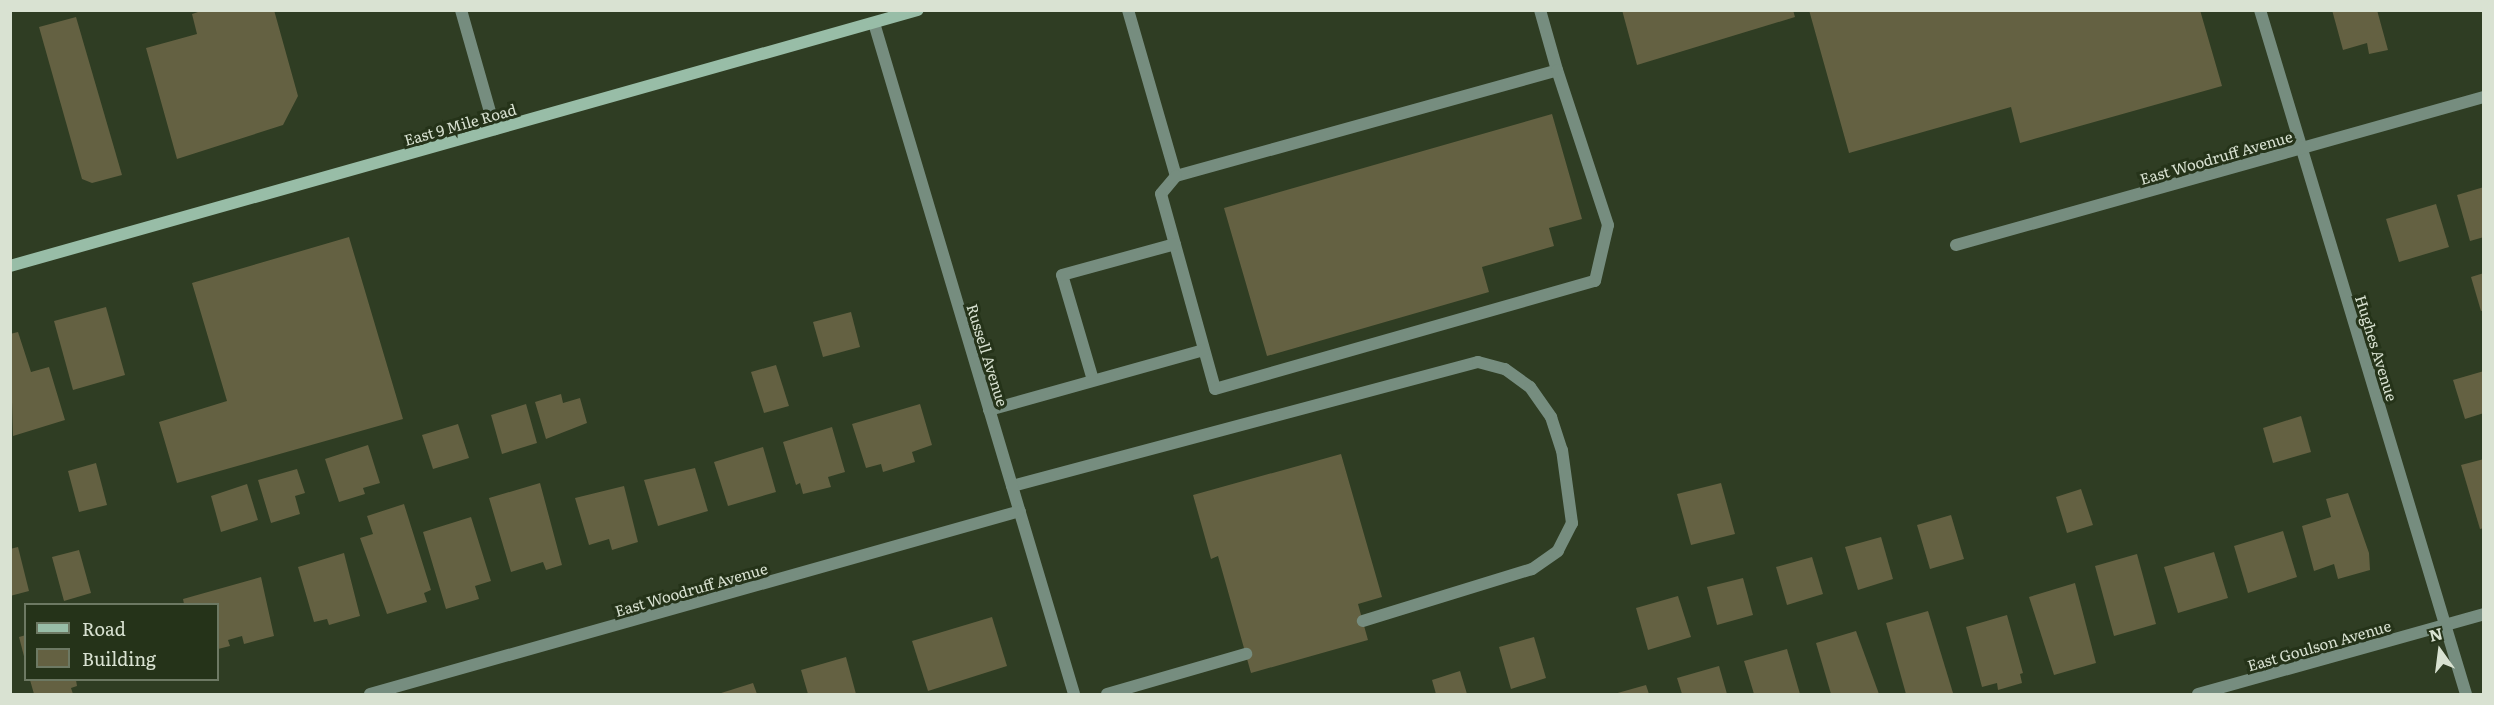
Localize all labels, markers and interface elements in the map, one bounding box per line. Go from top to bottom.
street label: East 9 Mile Road [402,99,518,149]
street label: East Woodruff Avenue [2138,127,2294,187]
street label: Hughes Avenue [2352,293,2402,403]
street label: Russell Avenue [964,301,1012,409]
street label: East Woodruff Avenue [613,559,769,619]
legend [24,603,219,681]
text: Road [82,615,126,642]
street label: East Goulson Avenue [2245,616,2393,674]
text: N [2426,620,2445,647]
north arrow [2410,621,2470,681]
text: Building [82,645,156,672]

